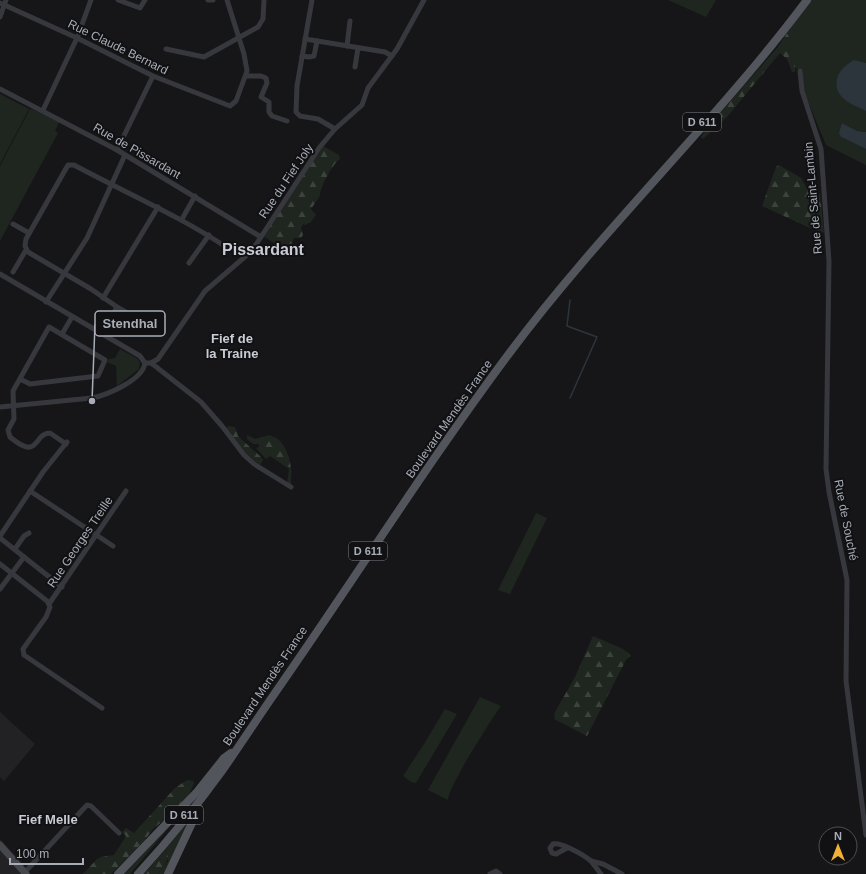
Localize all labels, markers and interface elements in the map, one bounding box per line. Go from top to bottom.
street label: Rue Claude Bernard [66,17,170,77]
road number: D 611 [683,113,721,131]
street label: Rue de Pissardant [91,120,184,182]
street label: Rue du Fief Joly [256,141,316,221]
street label: Rue de Saint-Lambin [801,141,825,255]
district label: Pissardant [222,241,305,258]
callout: Stendhal [95,311,165,336]
text: Stendhal [103,316,157,331]
district label: Fief de la Traine [206,331,258,361]
street label: Boulevard Mendès France [403,357,495,481]
street label: Rue de Souché [831,478,861,562]
street label: Rue Georges Treille [44,494,116,590]
road number: D 611 [349,542,387,560]
street label: Boulevard Mendès France [220,623,310,748]
road number: D 611 [165,806,203,824]
district label: Fief Melle [18,812,78,827]
north arrow [818,826,858,866]
text: N [834,830,842,842]
scale bar [10,840,83,866]
text: 100 m [16,847,49,861]

